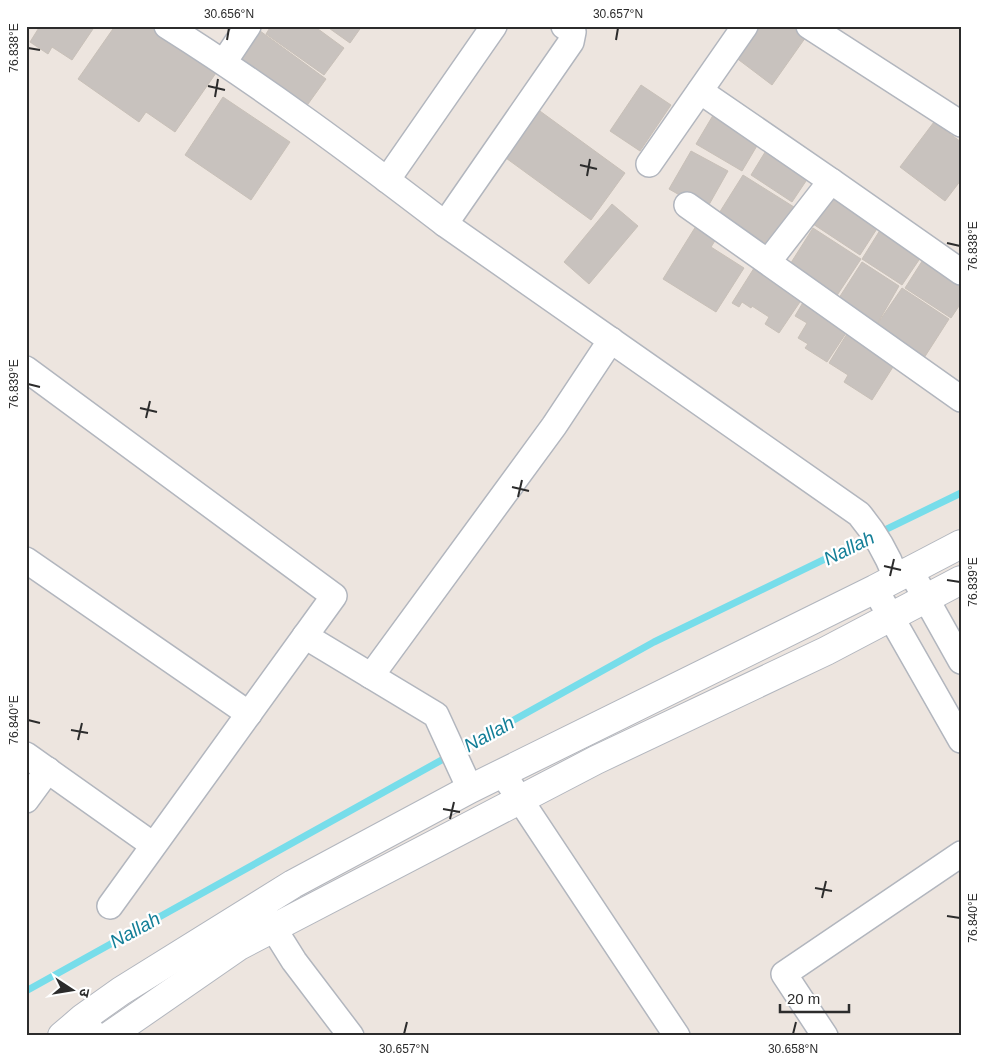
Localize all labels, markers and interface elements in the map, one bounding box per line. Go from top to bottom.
text: 30.656°N [204,7,254,21]
text: 30.657°N [593,7,643,21]
text: 76.838°E [7,23,21,73]
text: 76.838°E [966,221,980,271]
text: 76.839°E [7,359,21,409]
water label: Nallah [820,527,878,569]
text: 76.839°E [966,557,980,607]
text: 76.840°E [7,695,21,745]
water label: Nallah [460,712,518,756]
text: 76.840°E [966,893,980,943]
water label: Nallah [106,908,164,952]
north arrow [48,964,98,1014]
scale bar [780,982,848,1014]
text: उ [76,987,93,999]
text: 20 m [787,990,820,1007]
text: 30.657°N [379,1042,429,1056]
text: 30.658°N [768,1042,818,1056]

